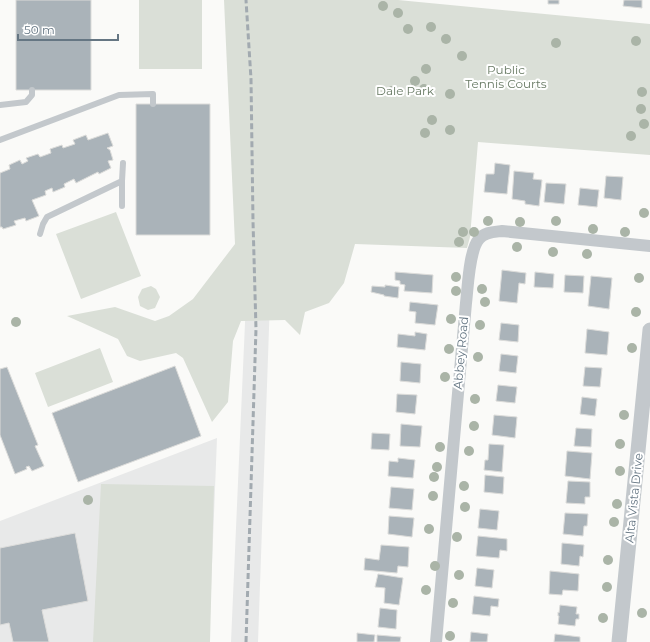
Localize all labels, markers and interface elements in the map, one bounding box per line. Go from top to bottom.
scale bar [18,16,118,42]
text: 50 m [24,22,55,37]
park label: Public Tennis Courts [465,62,547,91]
park label: Dale Park [376,83,435,98]
street label: Abbey Road [450,316,471,390]
street label: Alta Vista Drive [621,452,646,544]

